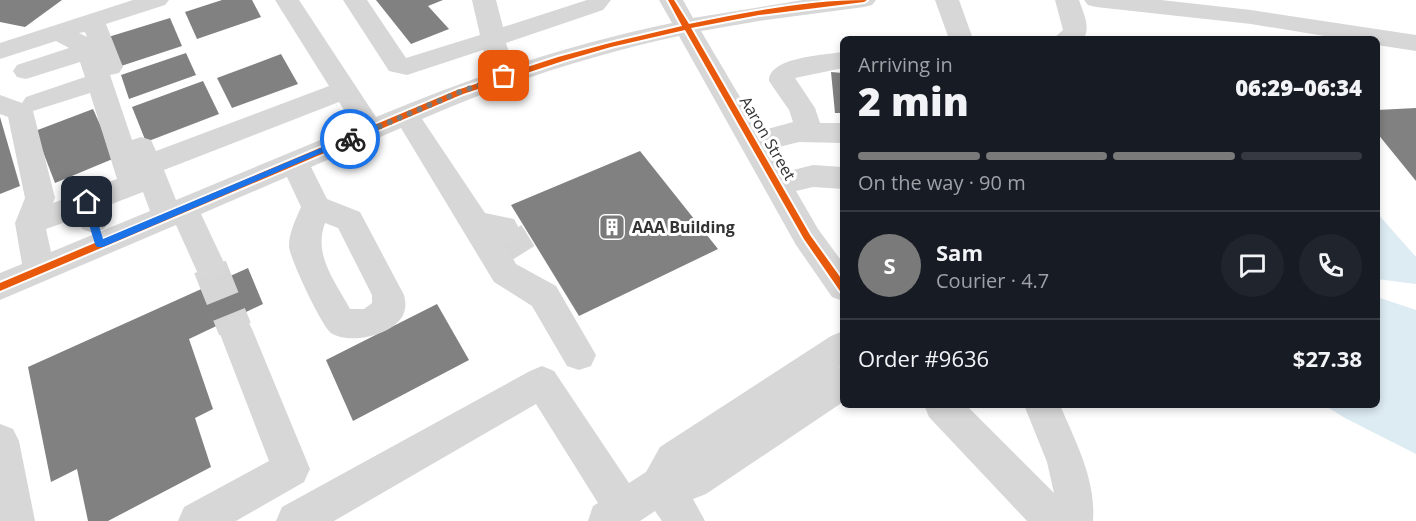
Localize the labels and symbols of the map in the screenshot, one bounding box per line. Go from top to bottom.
pin [478,50,529,101]
street label: Aaron Street [735,92,801,184]
courier [320,109,380,169]
pin [61,176,112,227]
building icon: AAA Building [597,212,627,242]
place label: AAA Building [632,216,735,238]

